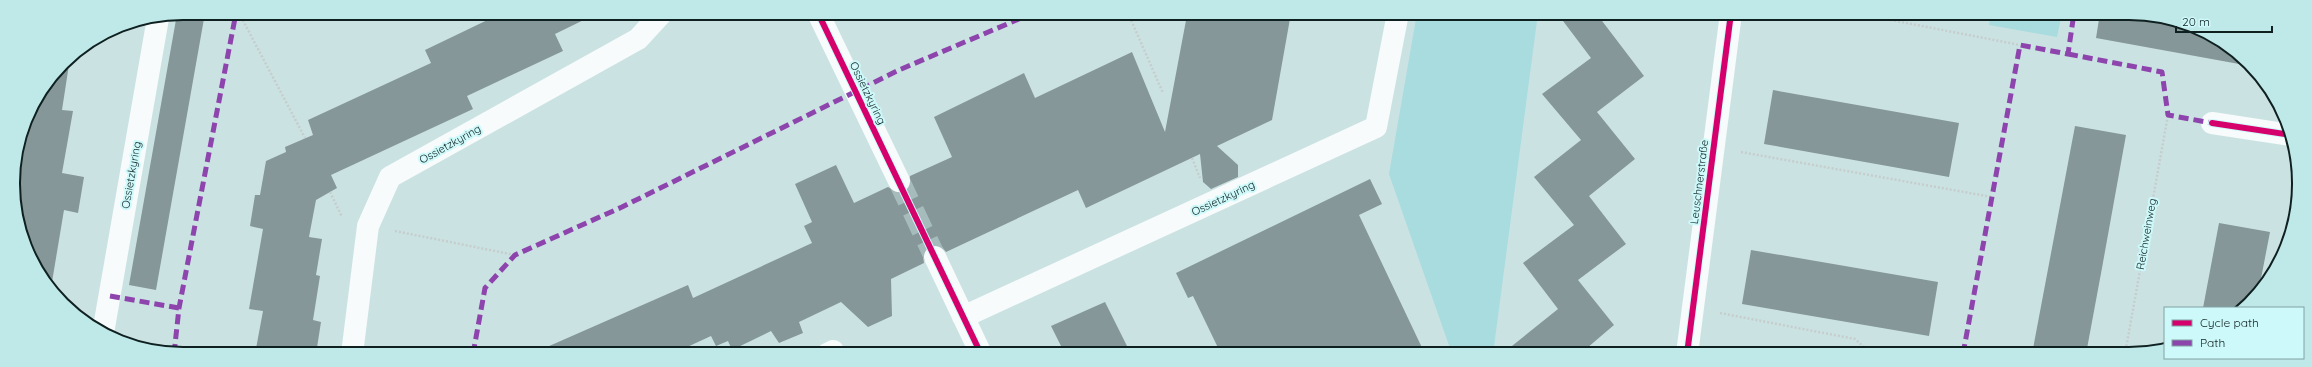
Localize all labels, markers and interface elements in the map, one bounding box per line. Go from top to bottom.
scale bar [2176,8,2272,34]
text: 20 m [2182,14,2210,29]
street label: Ossietzkyring [847,59,889,127]
street label: Ossietzkyring [417,121,483,167]
street label: Leuschnerstraße [1687,139,1711,225]
street label: Ossietzkyring [118,140,144,210]
street label: Ossietzkyring [1189,177,1257,219]
street label: Reichweinweg [2133,197,2159,271]
legend [2164,307,2304,359]
text: Cycle path [2200,315,2259,330]
text: Path [2200,335,2225,350]

